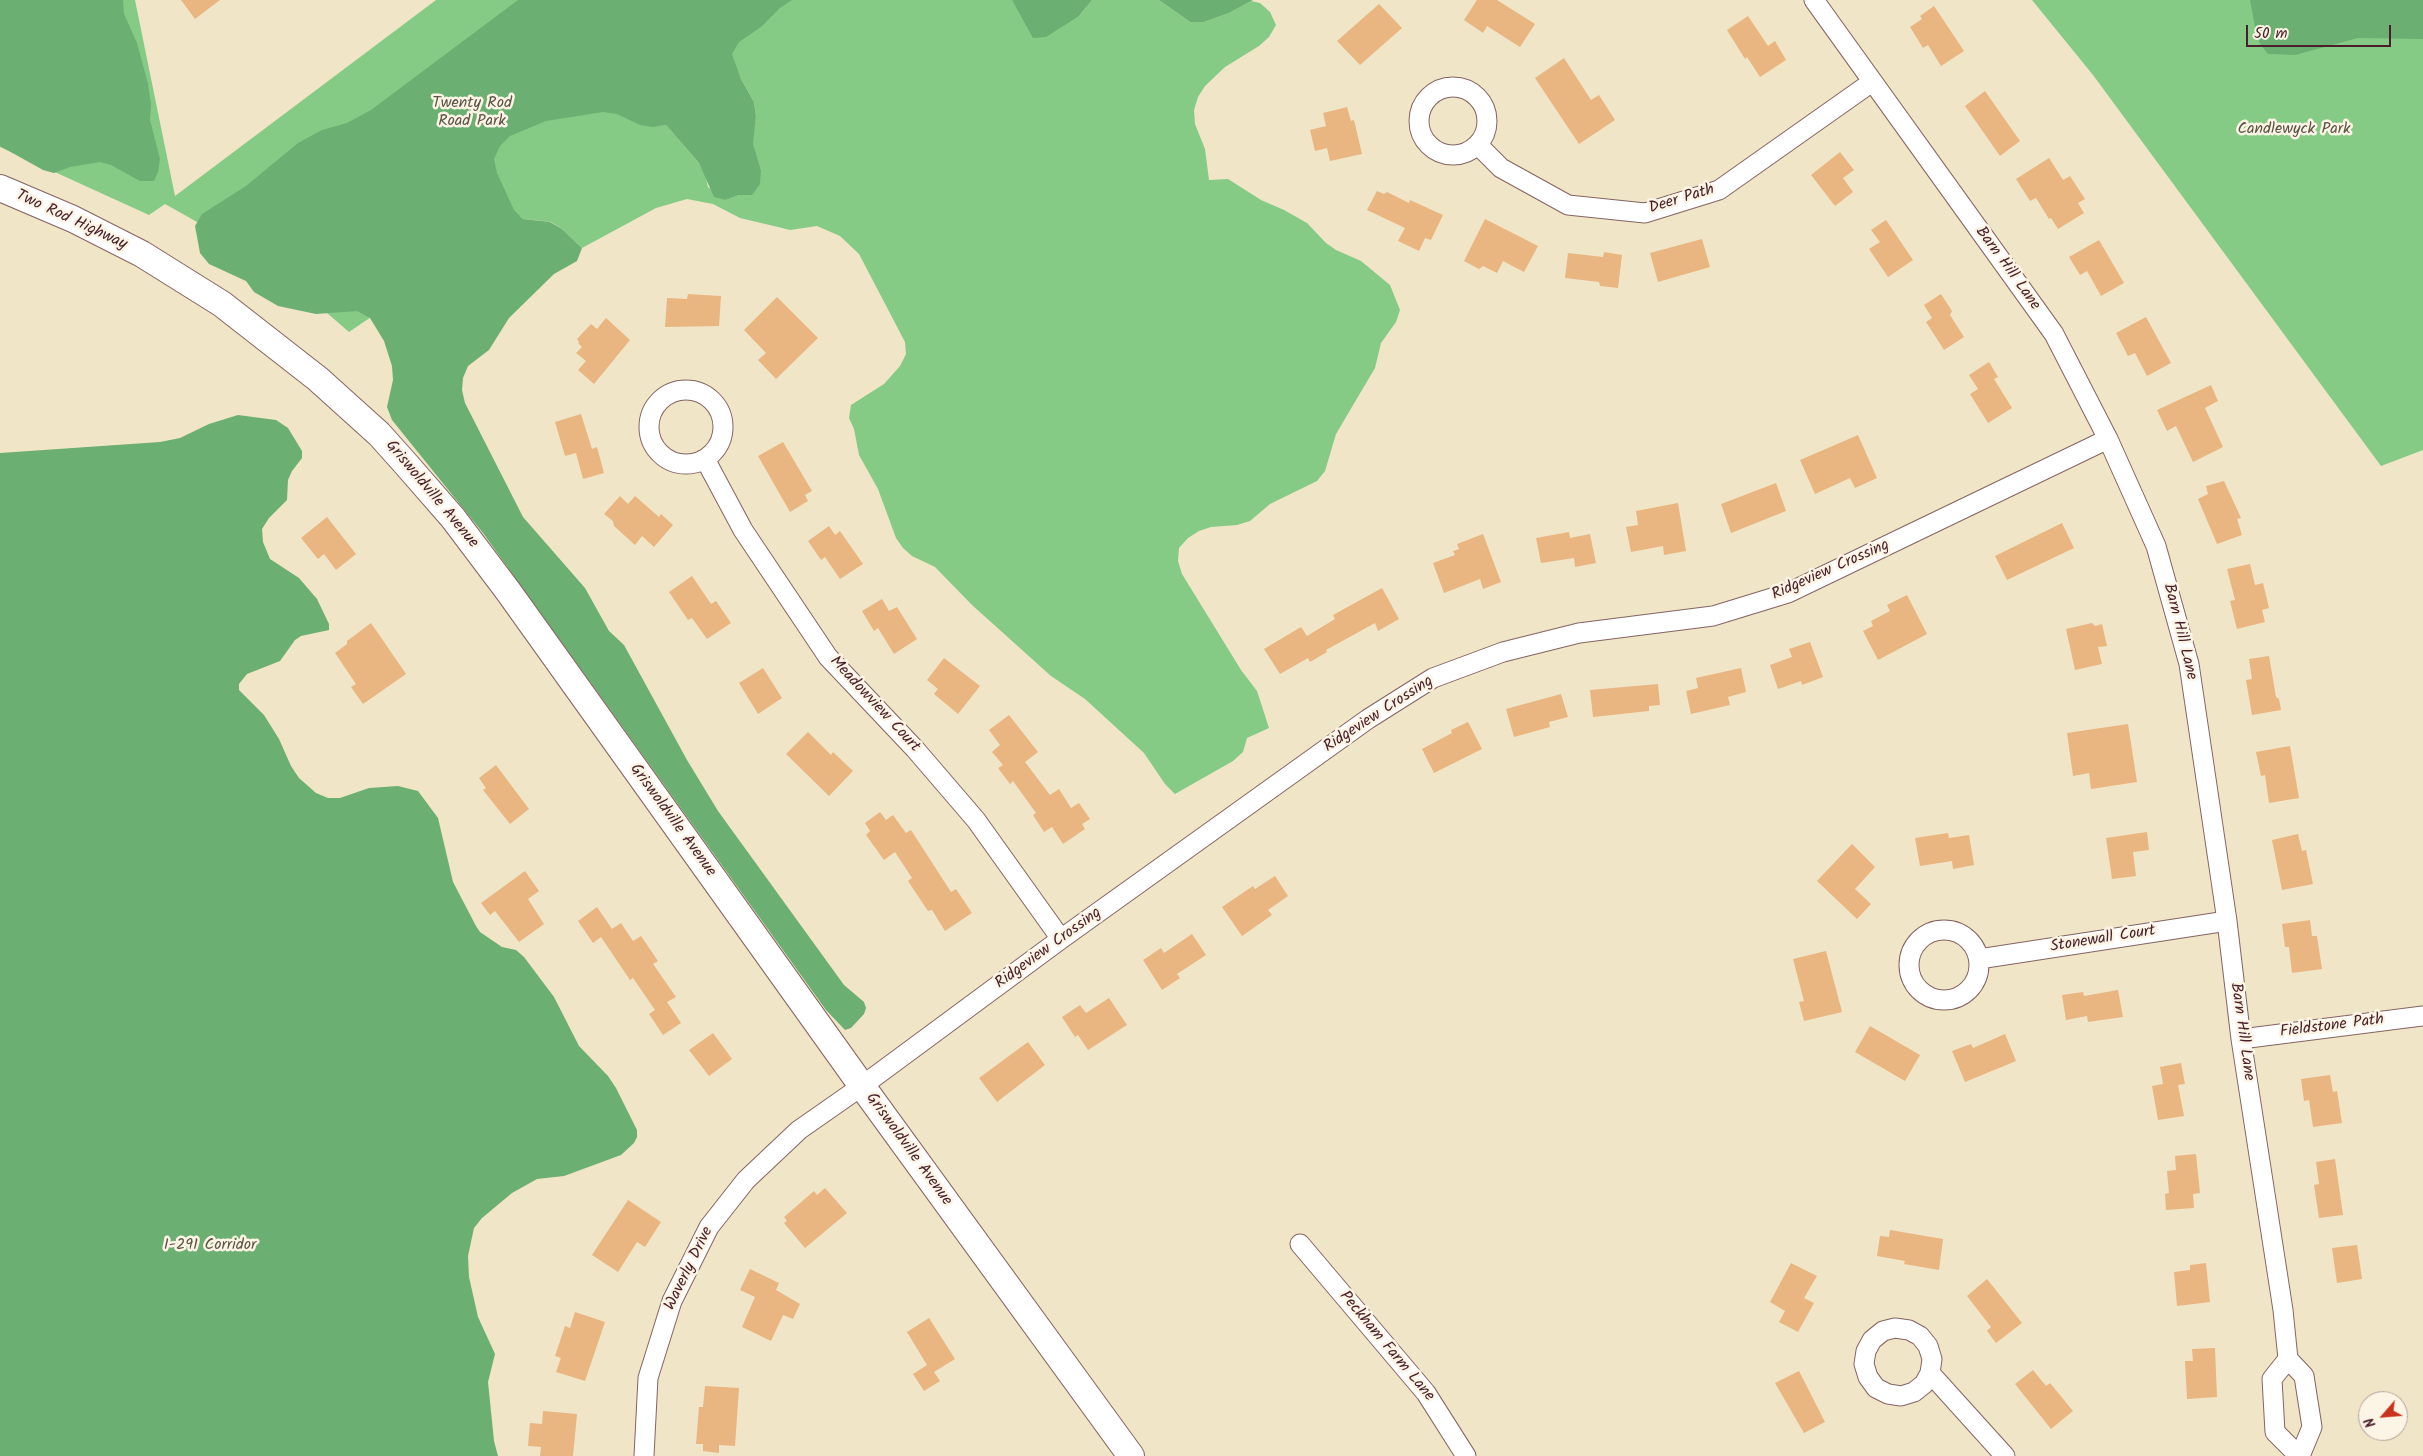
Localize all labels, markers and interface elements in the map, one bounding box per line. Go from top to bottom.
scale bar [2248,15,2393,47]
text: 50 m [2254,22,2288,46]
park label: Twenty Rod Road Park [432,94,512,132]
park label: Candlewyck Park [2237,120,2351,140]
street label: Deer Path [1647,181,1717,219]
street label: Two Rod Highway [12,187,130,255]
street label: Barn Hill Lane [1970,223,2044,315]
street label: Griswoldville Avenue [380,437,482,553]
street label: Ridgeview Crossing [1769,536,1893,606]
street label: Barn Hill Lane [2158,582,2200,682]
street label: Meadowview Court [825,653,923,757]
street label: Ridgeview Crossing [1321,672,1437,758]
street label: Griswoldville Avenue [625,761,719,881]
street label: Ridgeview Crossing [992,904,1106,994]
street label: Stonewall Court [2049,922,2157,958]
street label: Barn Hill Lane [2225,982,2257,1082]
street label: Fieldstone Path [2279,1011,2385,1043]
street label: Griswoldville Avenue [861,1090,955,1210]
street label: Waverly Drive [662,1224,718,1314]
park label: I-291 Corridor [164,1236,256,1256]
street label: Peckham Farm Lane [1334,1288,1438,1406]
north arrow [2358,1391,2408,1441]
text: N [2359,1413,2382,1431]

